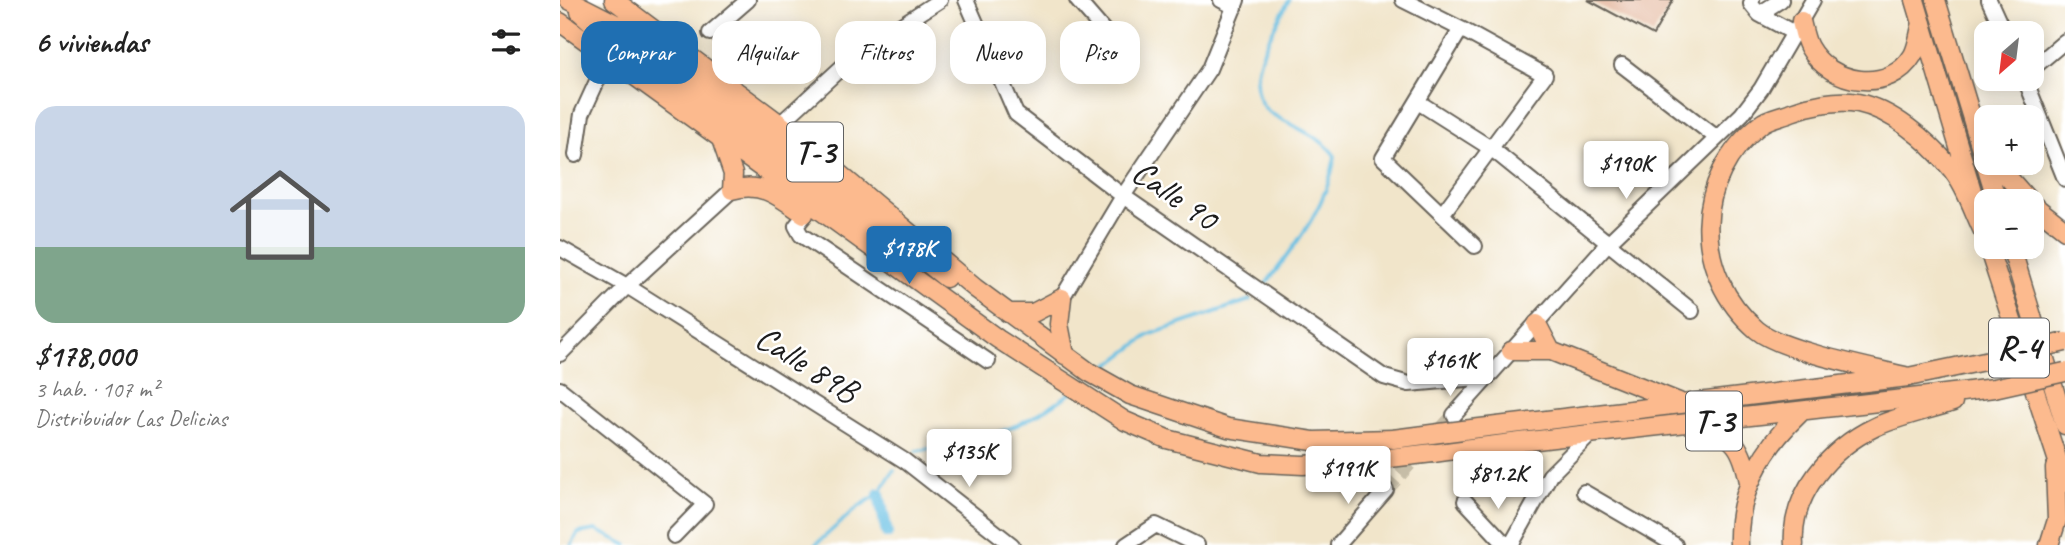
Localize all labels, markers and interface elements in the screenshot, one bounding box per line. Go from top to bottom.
chip: Comprar [581,21,698,84]
chip: Alquilar [712,21,821,84]
chip: Filtros [835,21,936,84]
chip: Nuevo [950,21,1046,84]
chip: Piso [1060,21,1140,84]
north arrow [1974,21,2044,91]
map controls [1974,21,2044,259]
text: 6 viviendas [35,23,148,61]
icon: filters [487,23,525,61]
button: + [1974,105,2044,175]
road number: T-3 [787,122,843,182]
pin: $190K [1577,142,1675,201]
street label: Calle 90 [1123,149,1229,242]
text: $190K [1600,149,1652,178]
icon: home [217,152,343,278]
button: − [1974,189,2044,259]
pin: $178K [860,226,958,286]
text: $178K [883,234,936,263]
street label: Calle 89B [747,315,869,415]
road number: R-4 [1989,318,2049,378]
text: $178,000 [35,337,135,375]
pin: $161K [1401,338,1499,398]
text: $161K [1423,346,1477,375]
text: 3 hab. · 107 m² [35,375,159,404]
road number: T-3 [1686,392,1742,450]
text: Distribuidor Las Delicias [35,404,227,433]
pin: $135K [920,430,1018,489]
text: $135K [943,437,995,466]
pin: $191K [1299,447,1397,506]
pin: $81.2K [1441,452,1555,511]
text: $191K [1322,454,1374,483]
text: $81.2K [1469,459,1527,488]

